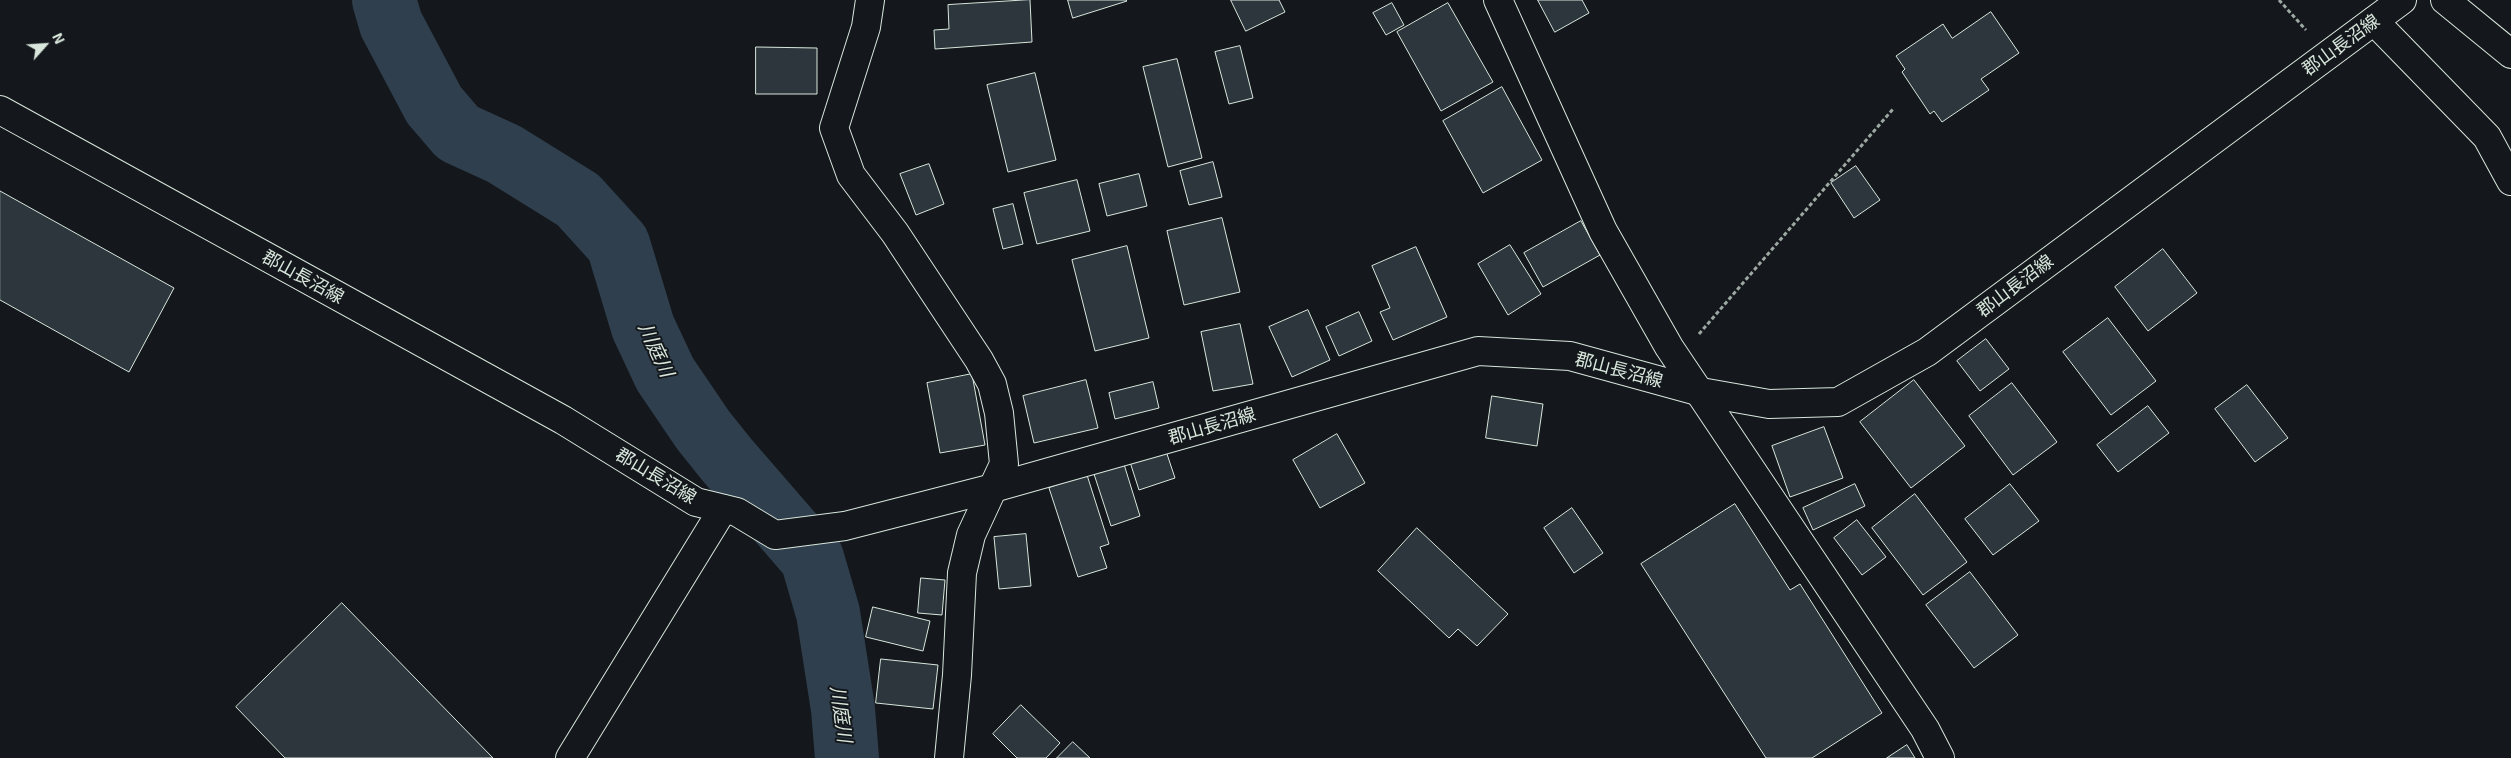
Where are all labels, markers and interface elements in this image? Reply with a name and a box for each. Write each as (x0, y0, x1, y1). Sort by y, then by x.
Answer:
street label: 郡山長沼線 (2298, 10, 2384, 80)
north arrow (20, 20, 70, 70)
text: N (49, 30, 69, 46)
street label: 郡山長沼線 (258, 246, 348, 308)
street label: 郡山長沼線 (1973, 250, 2057, 322)
water label: 川庭川 (634, 319, 678, 381)
street label: 郡山長沼線 (1573, 348, 1665, 392)
street label: 郡山長沼線 (1166, 403, 1258, 449)
street label: 郡山長沼線 (612, 444, 700, 508)
water label: 川庭川 (826, 684, 856, 744)

